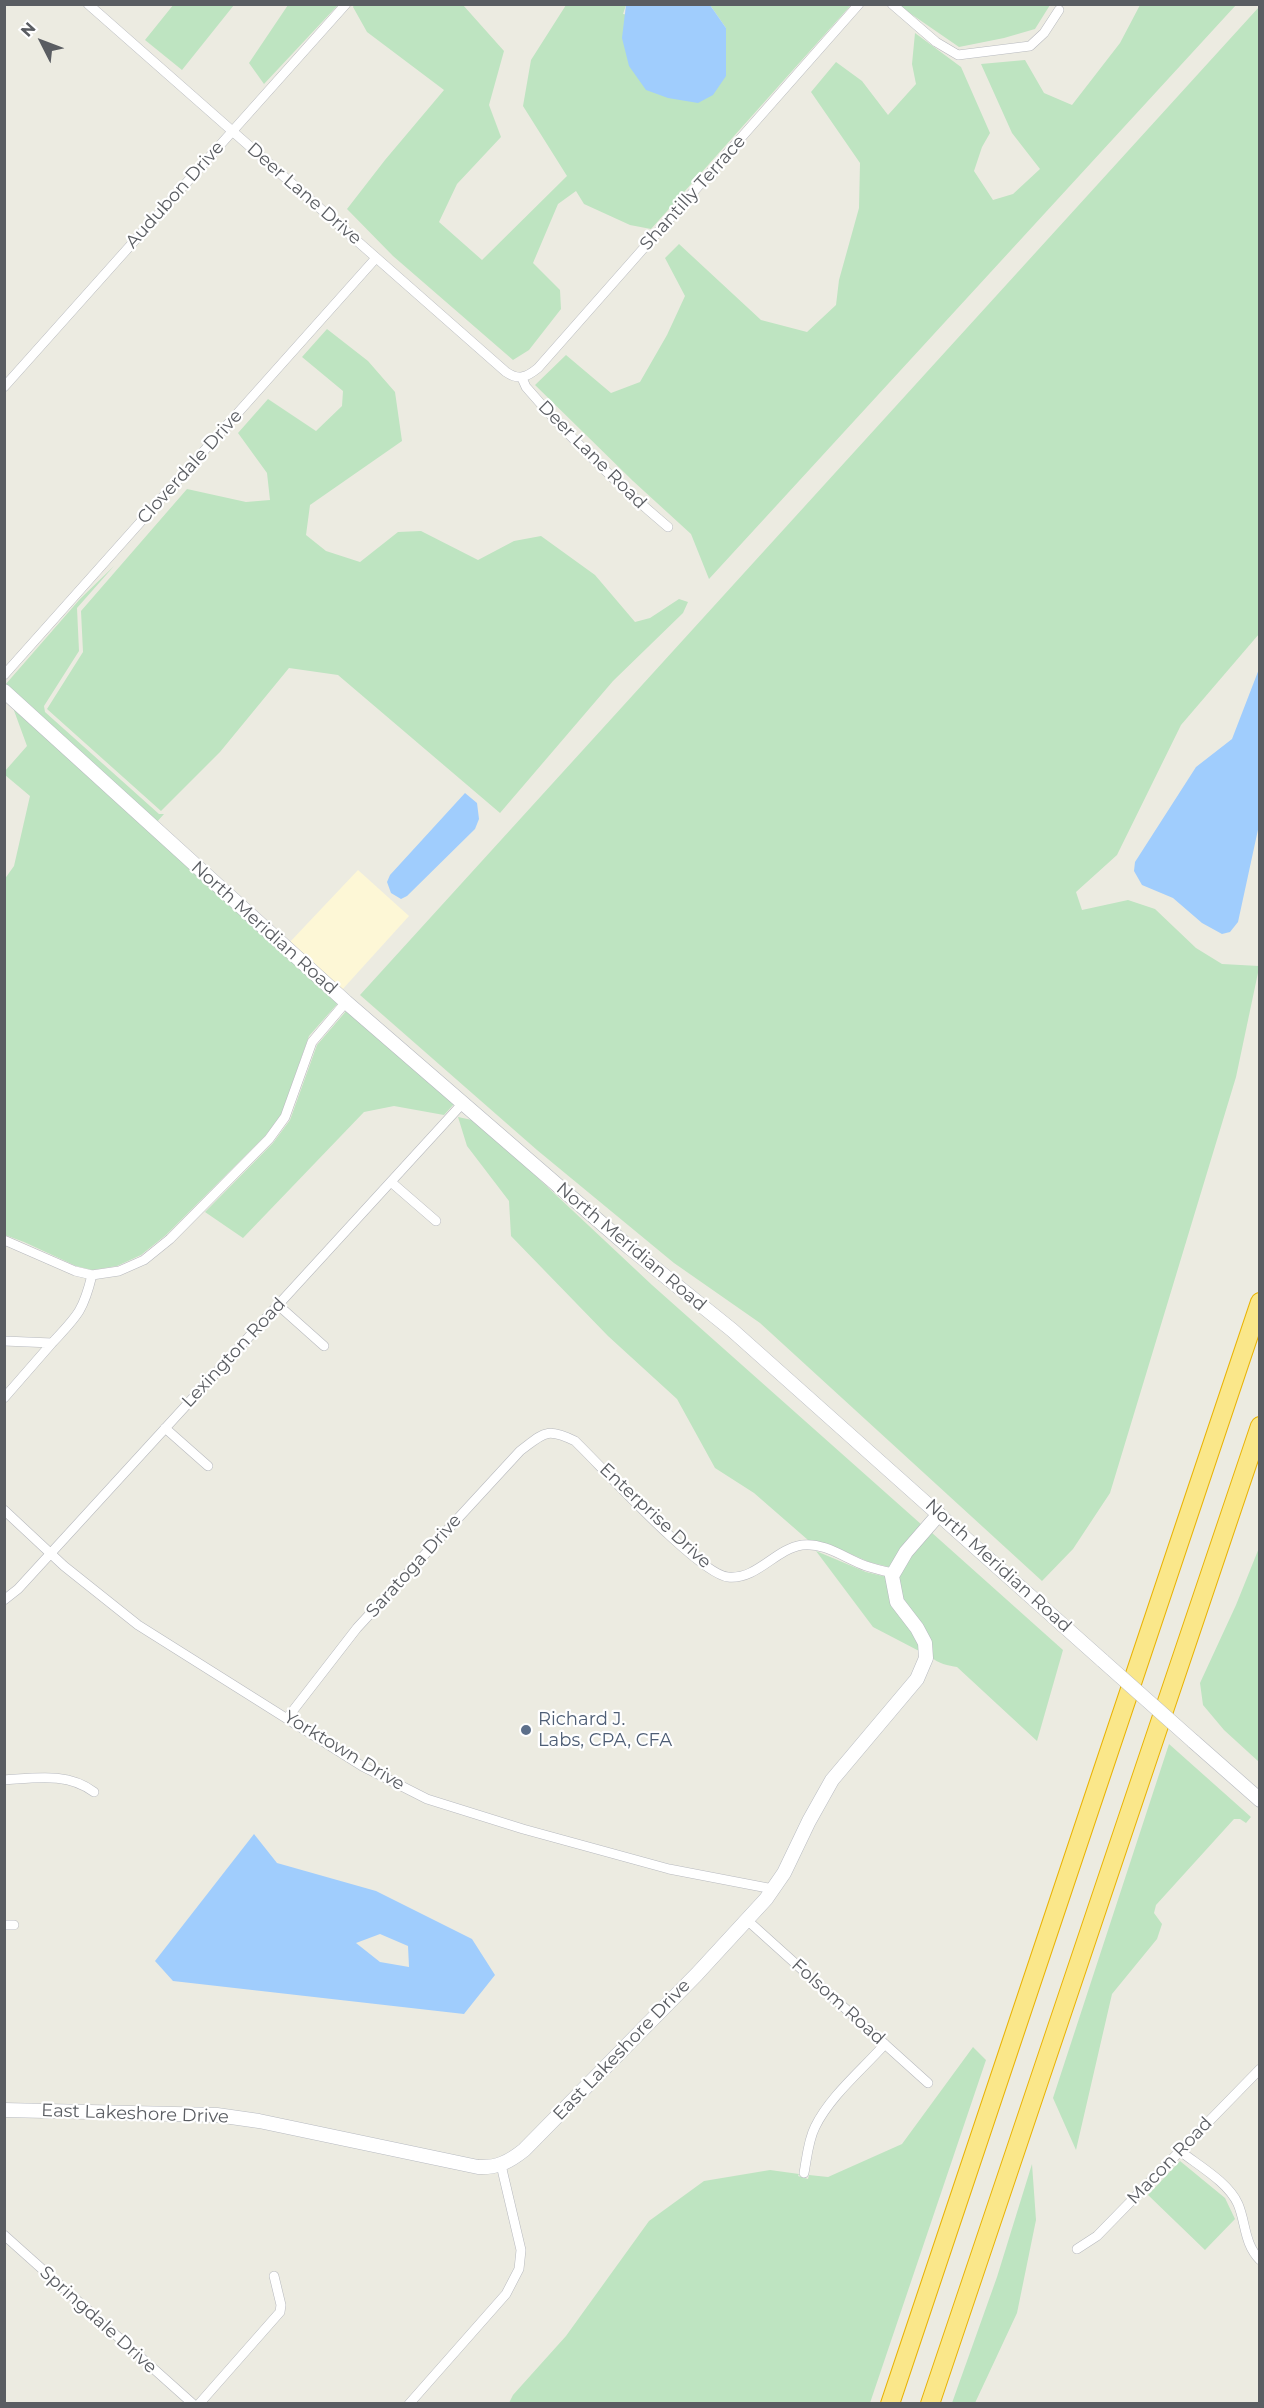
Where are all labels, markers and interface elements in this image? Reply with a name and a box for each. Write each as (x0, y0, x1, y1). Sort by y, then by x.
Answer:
north arrow (12, 12, 72, 72)
text: N (17, 18, 40, 41)
street label: Shantilly Terrace (636, 131, 750, 255)
street label: Audubon Drive (121, 137, 229, 253)
street label: Deer Lane Drive (242, 138, 366, 250)
street label: Deer Lane Road (533, 396, 651, 514)
street label: Cloverdale Drive (133, 405, 247, 529)
street label: North Meridian Road (186, 857, 342, 999)
street label: North Meridian Road (552, 1178, 710, 1316)
street label: Lexington Road (178, 1294, 290, 1412)
street label: Enterprise Drive (595, 1459, 715, 1573)
street label: North Meridian Road (920, 1495, 1076, 1637)
street label: Saratoga Drive (362, 1510, 466, 1622)
street label: Yorktown Drive (280, 1706, 408, 1796)
place label: Richard J. Labs, CPA, CFA (538, 1709, 672, 1752)
marker: Richard J. Labs, CPA, CFA (519, 1723, 533, 1737)
street label: Folsom Road (787, 1954, 889, 2050)
street label: East Lakeshore Drive (549, 1975, 695, 2125)
street label: East Lakeshore Drive (41, 2100, 229, 2128)
street label: Macon Road (1123, 2113, 1217, 2209)
street label: Springdale Drive (35, 2262, 161, 2378)

